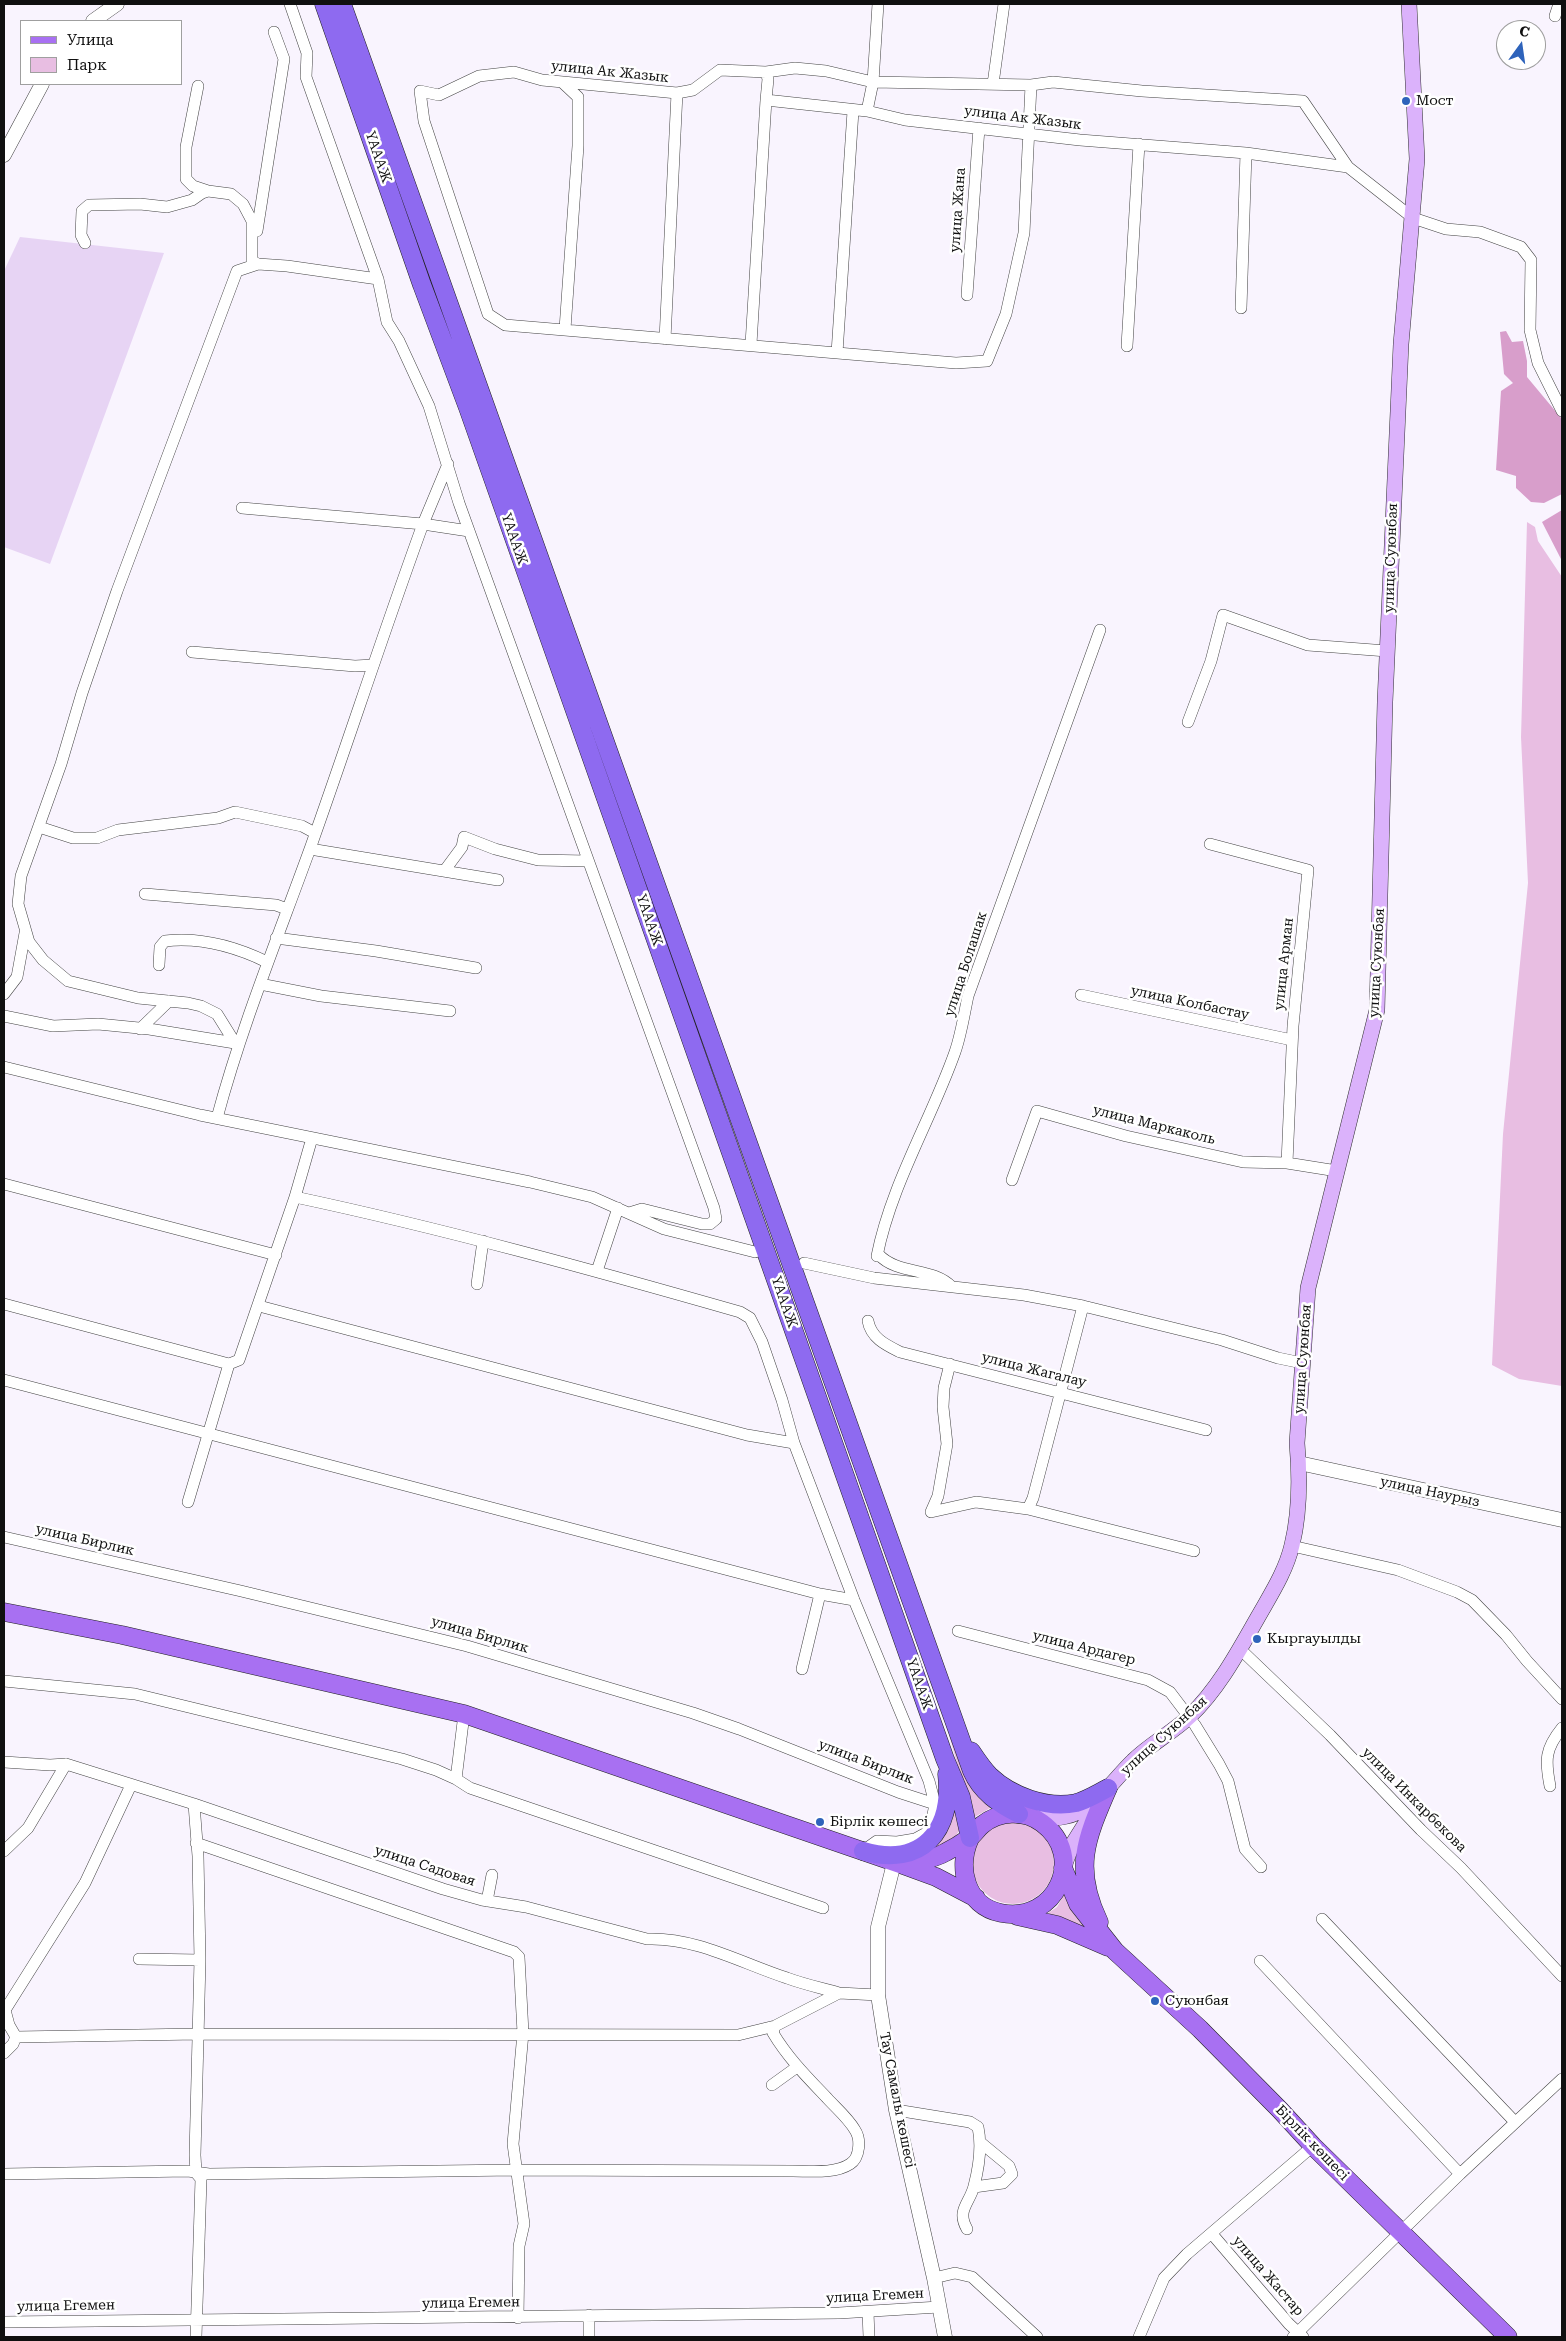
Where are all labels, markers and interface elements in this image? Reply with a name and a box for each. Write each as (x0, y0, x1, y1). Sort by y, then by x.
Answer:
legend (20, 20, 182, 85)
north arrow (1496, 20, 1546, 70)
text: С (1518, 22, 1531, 40)
text: Улица (67, 31, 113, 49)
text: Парк (67, 56, 107, 74)
street label: улица Ак Жазык (550, 57, 670, 87)
place label: Мост (1416, 93, 1454, 109)
marker: Мост (1400, 95, 1412, 107)
street label: улица Ак Жазык (963, 102, 1083, 134)
street label: ҮАААЖ (361, 129, 395, 185)
street label: улица Жана (947, 167, 969, 253)
street label: улица Суюнбая (1381, 503, 1401, 613)
street label: ҮАААЖ (497, 511, 531, 567)
street label: ҮАААЖ (632, 892, 666, 948)
street label: улица Суюнбая (1366, 908, 1388, 1018)
street label: улица Болашак (941, 909, 991, 1019)
street label: улица Арман (1271, 917, 1297, 1011)
street label: улица Колбастау (1129, 982, 1251, 1024)
street label: улица Маркаколь (1091, 1102, 1217, 1148)
street label: ҮАААЖ (767, 1274, 801, 1330)
street label: улица Суюнбая (1291, 1304, 1315, 1414)
street label: улица Жагалау (980, 1349, 1088, 1391)
street label: улица Наурыз (1379, 1473, 1481, 1511)
street label: улица Бирлик (34, 1520, 136, 1560)
street label: улица Бирлик (429, 1613, 531, 1657)
street label: улица Ардагер (1031, 1627, 1137, 1669)
place label: Кыргауылды (1267, 1631, 1361, 1647)
marker: Кыргауылды (1251, 1633, 1263, 1645)
street label: ҮАААЖ (902, 1656, 936, 1712)
street label: улица Суюнбая (1118, 1693, 1210, 1779)
street label: улица Бирлик (816, 1736, 916, 1788)
street label: улица Инкарбекова (1358, 1744, 1470, 1856)
place label: Бірлік көшесі (830, 1814, 928, 1830)
marker: Бірлік көшесі (814, 1816, 826, 1828)
street label: улица Садовая (373, 1842, 477, 1890)
place label: Суюнбая (1165, 1993, 1229, 2009)
marker: Суюнбая (1149, 1995, 1161, 2007)
street label: Тау Самалы көшесі (876, 2031, 918, 2169)
street label: Бірлік көшесі (1272, 2102, 1352, 2184)
street label: улица Жастар (1229, 2233, 1307, 2319)
street label: улица Егемен (826, 2285, 924, 2307)
street label: улица Егемен (422, 2294, 520, 2312)
street label: улица Егемен (17, 2297, 115, 2315)

